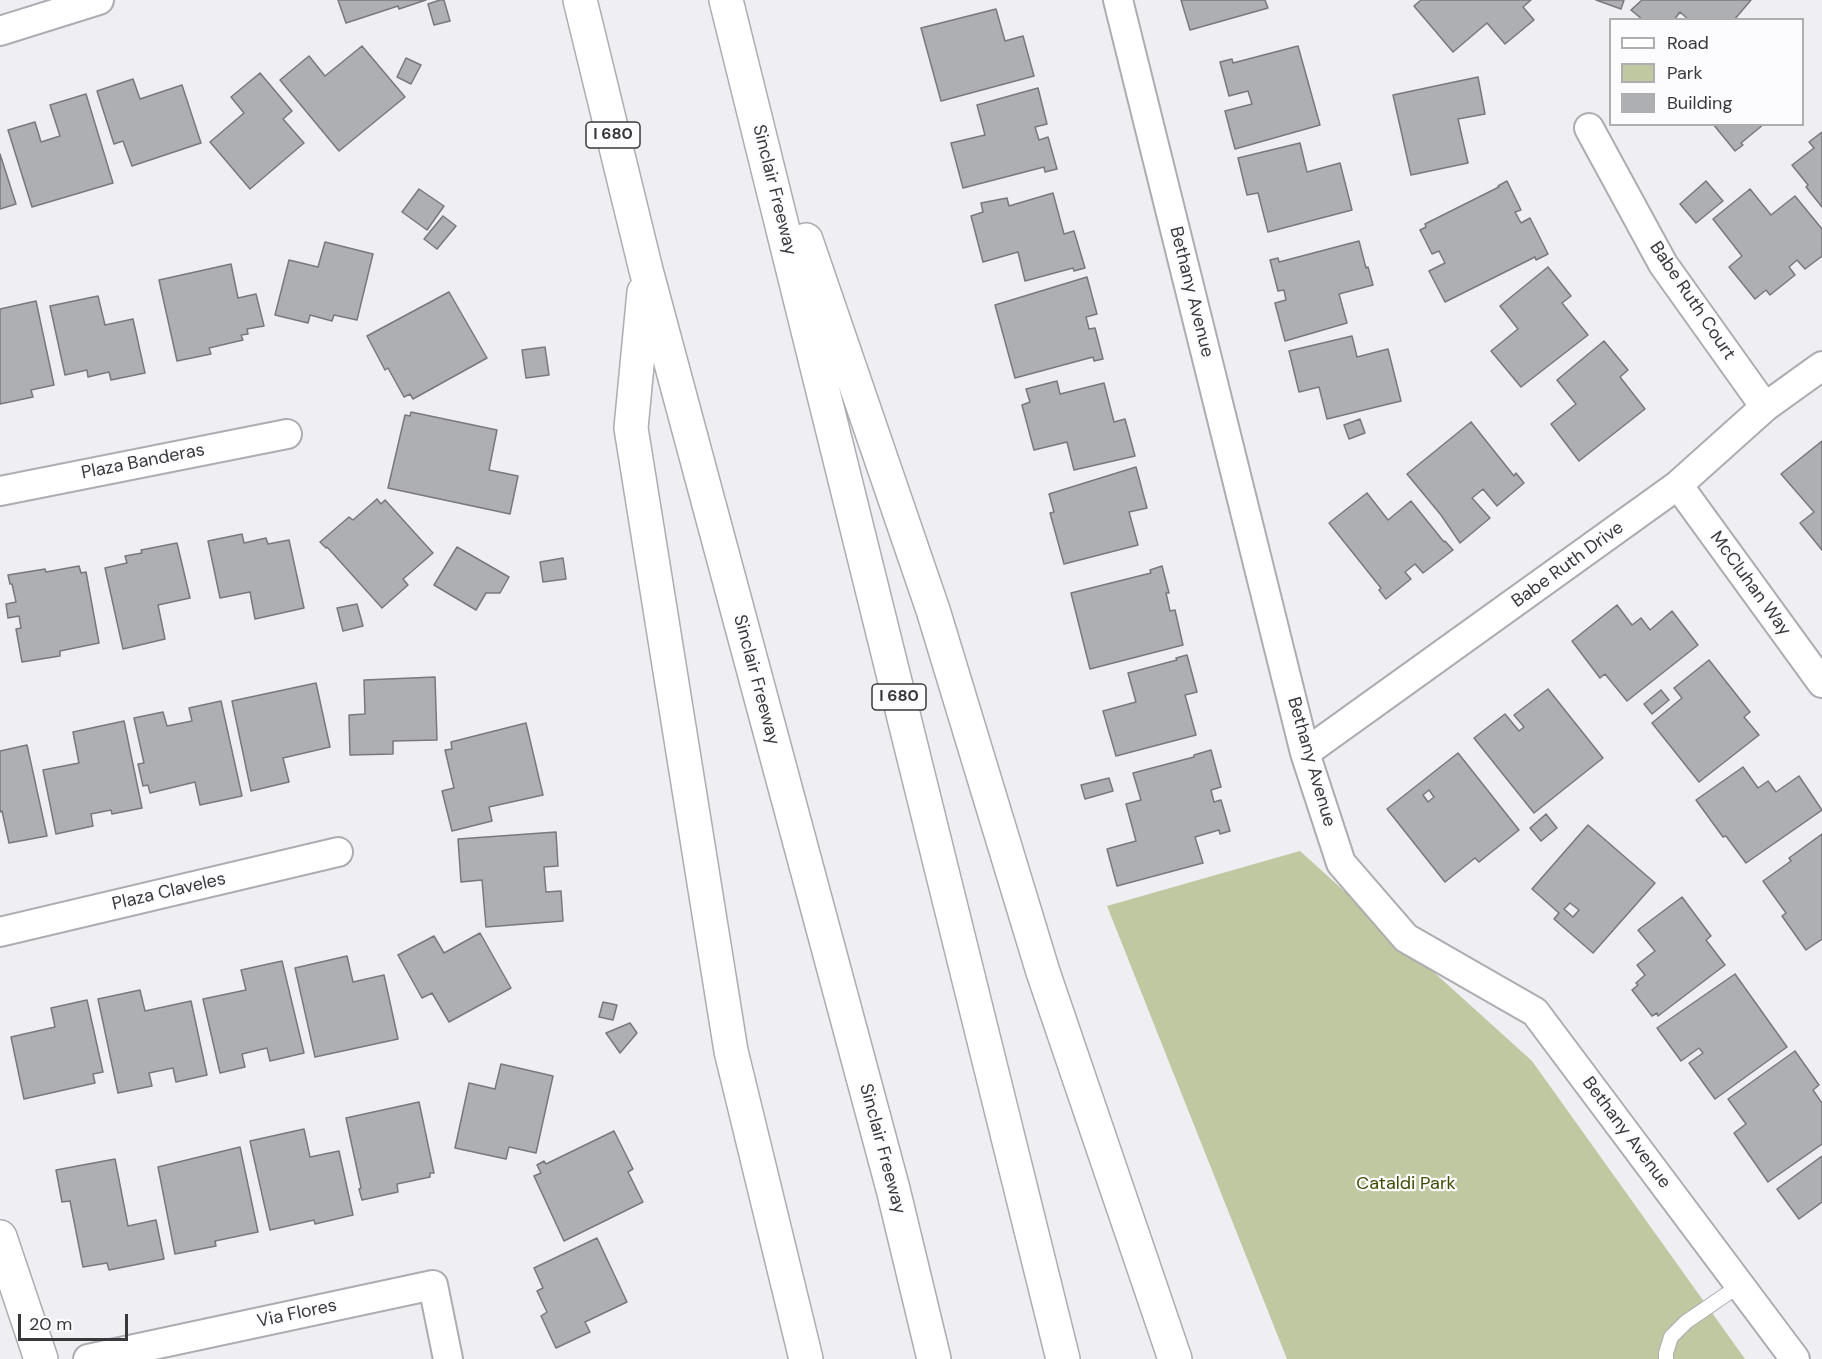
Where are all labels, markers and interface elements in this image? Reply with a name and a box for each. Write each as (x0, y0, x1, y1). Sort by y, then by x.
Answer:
legend (1609, 18, 1804, 126)
text: Road (1667, 31, 1709, 55)
text: Park (1667, 61, 1703, 85)
text: Building (1667, 91, 1732, 115)
road number: I 680 (586, 122, 640, 148)
street label: Sinclair Freeway (747, 122, 801, 258)
street label: Bethany Avenue (1164, 224, 1218, 360)
street label: Babe Ruth Court (1645, 238, 1739, 364)
street label: Plaza Banderas (80, 439, 206, 485)
street label: Babe Ruth Drive (1508, 517, 1628, 613)
street label: McCluhan Way (1705, 527, 1795, 641)
street label: Sinclair Freeway (728, 613, 784, 747)
road number: I 680 (872, 684, 926, 710)
street label: Bethany Avenue (1282, 695, 1340, 829)
street label: Plaza Claveles (110, 868, 228, 916)
street label: Bethany Avenue (1577, 1073, 1675, 1193)
street label: Sinclair Freeway (854, 1082, 910, 1216)
park label: Cataldi Park (1356, 1173, 1456, 1195)
street label: Via Flores (255, 1295, 339, 1333)
scale bar (21, 1302, 130, 1340)
text: 20 m (29, 1312, 72, 1336)

